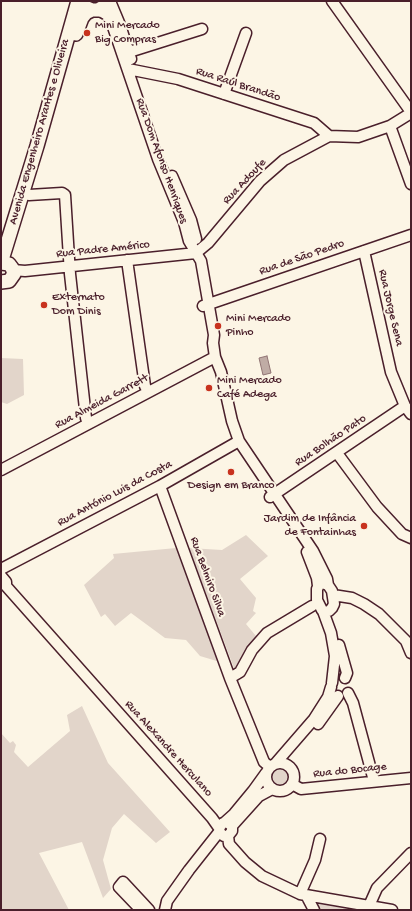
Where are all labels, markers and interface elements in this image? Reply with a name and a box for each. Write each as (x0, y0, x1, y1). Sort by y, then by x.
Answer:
place label: Mini Mercado Big Compras (95, 19, 160, 47)
marker: Mini Mercado Big Compras (82, 28, 92, 38)
street label: Avenida Engenheiro Arantes e Oliveira (7, 38, 73, 226)
street label: Rua Raúl Brandão (194, 65, 282, 105)
street label: Rua Dom Afonso Henriques (132, 97, 190, 225)
street label: Rua Adoufe (220, 156, 270, 208)
street label: Rua de São Pedro (258, 237, 346, 279)
street label: Rua Padre Américo (56, 238, 150, 262)
street label: Rua Jorge Sena (374, 268, 406, 348)
place label: Externato Dom Dinis (52, 291, 105, 319)
marker: Externato Dom Dinis (39, 300, 49, 310)
place label: Mini Mercado Pinho (226, 312, 291, 340)
marker: Mini Mercado Pinho (213, 321, 223, 331)
street label: Rua Almeida Garrett (53, 371, 151, 433)
place label: Mini Mercado Café Adega (217, 374, 282, 402)
marker: Mini Mercado Café Adega (204, 383, 214, 393)
street label: Rua Bolhão Pato (293, 412, 369, 470)
street label: Rua António Luis da Costa (55, 458, 175, 530)
marker: Design em Branco (226, 467, 236, 477)
place label: Design em Branco (187, 479, 275, 493)
place label: Jardim de Infância de Fontainhas (264, 512, 356, 540)
marker: Jardim de Infância de Fontainhas (359, 521, 369, 531)
street label: Rua Belmiro Silva (186, 535, 228, 619)
street label: Rua Alexandre Herculano (121, 698, 215, 800)
street label: Rua do Bocage (313, 760, 387, 782)

